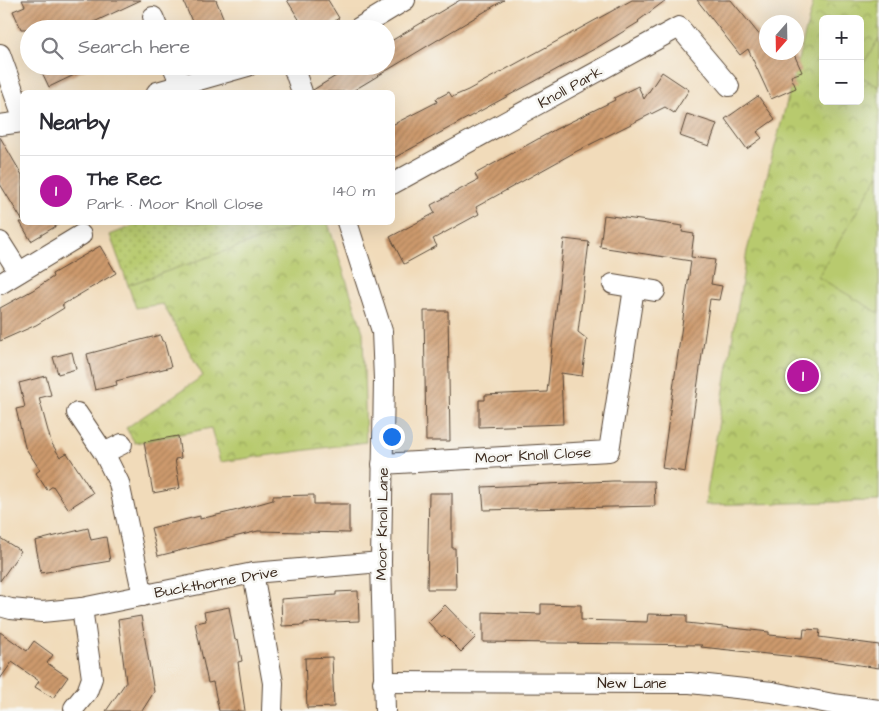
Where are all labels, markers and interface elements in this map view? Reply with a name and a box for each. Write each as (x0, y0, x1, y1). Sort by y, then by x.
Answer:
north arrow (759, 15, 804, 60)
map controls (819, 15, 864, 105)
button: + (819, 15, 864, 60)
search box (20, 20, 395, 75)
icon: search (38, 34, 66, 62)
text: Search here (78, 34, 190, 61)
button: − (819, 60, 864, 105)
street label: Knoll Park (534, 61, 606, 114)
text: Nearby (40, 108, 110, 137)
text: The Rec (87, 166, 162, 193)
text: 1 (55, 180, 57, 202)
text: 140 m (333, 180, 375, 202)
text: Park · Moor Knoll Close (87, 193, 263, 215)
pin: 1 (787, 357, 819, 395)
your location (379, 424, 405, 450)
street label: Moor Knoll Close (474, 442, 592, 469)
street label: Moor Knoll Lane (371, 467, 394, 581)
street label: Buckthorne Drive (153, 561, 279, 604)
street label: New Lane (597, 673, 667, 694)

